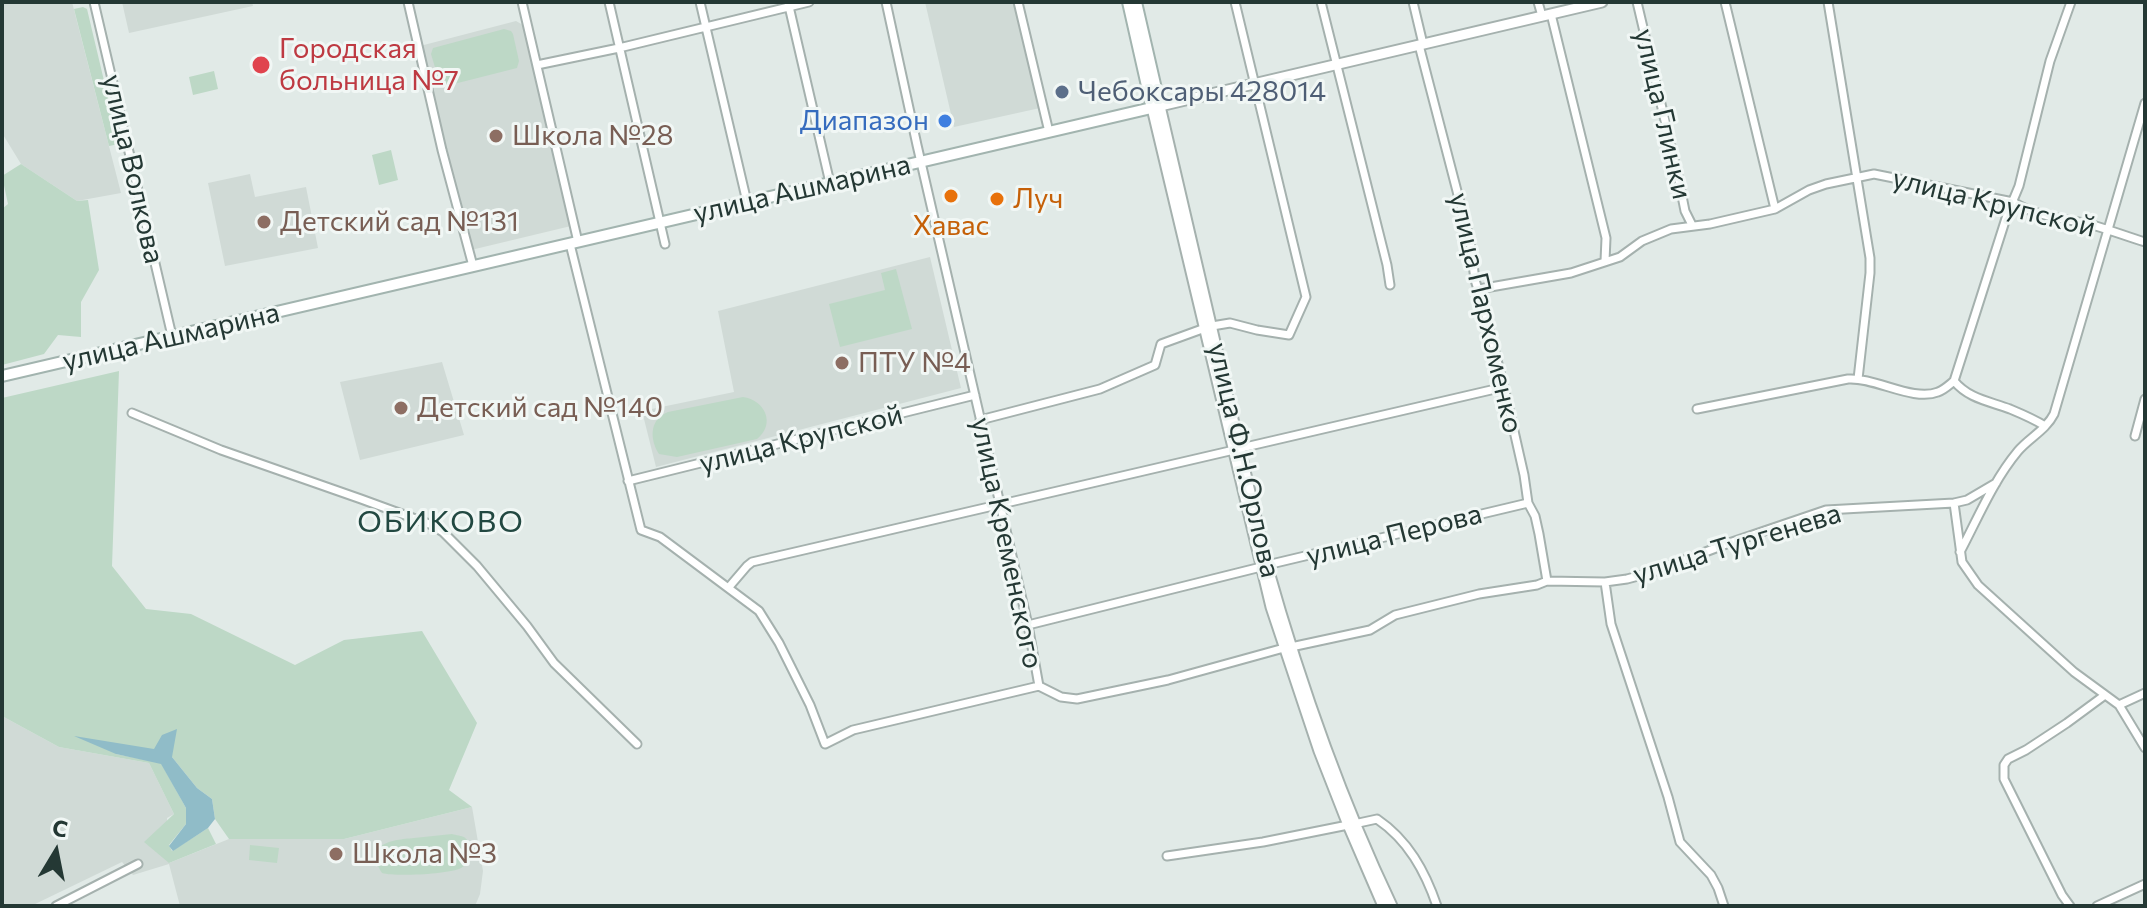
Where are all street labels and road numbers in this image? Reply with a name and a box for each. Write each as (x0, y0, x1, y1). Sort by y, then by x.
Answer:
street label: улица Глинки (1627, 25, 1699, 203)
street label: улица Волкова (95, 71, 171, 267)
street label: улица Ашмарина (690, 148, 914, 230)
street label: улица Крупской (1889, 162, 2099, 244)
street label: улица Пархоменко (1442, 190, 1530, 436)
street label: улица Ашмарина (59, 296, 283, 378)
street label: улица Ф.Н.Орлова (1201, 339, 1287, 581)
street label: улица Крупской (696, 398, 906, 480)
street label: улица Кременского (964, 414, 1050, 672)
street label: улица Тургенева (1629, 496, 1845, 592)
street label: улица Перова (1303, 497, 1485, 573)

